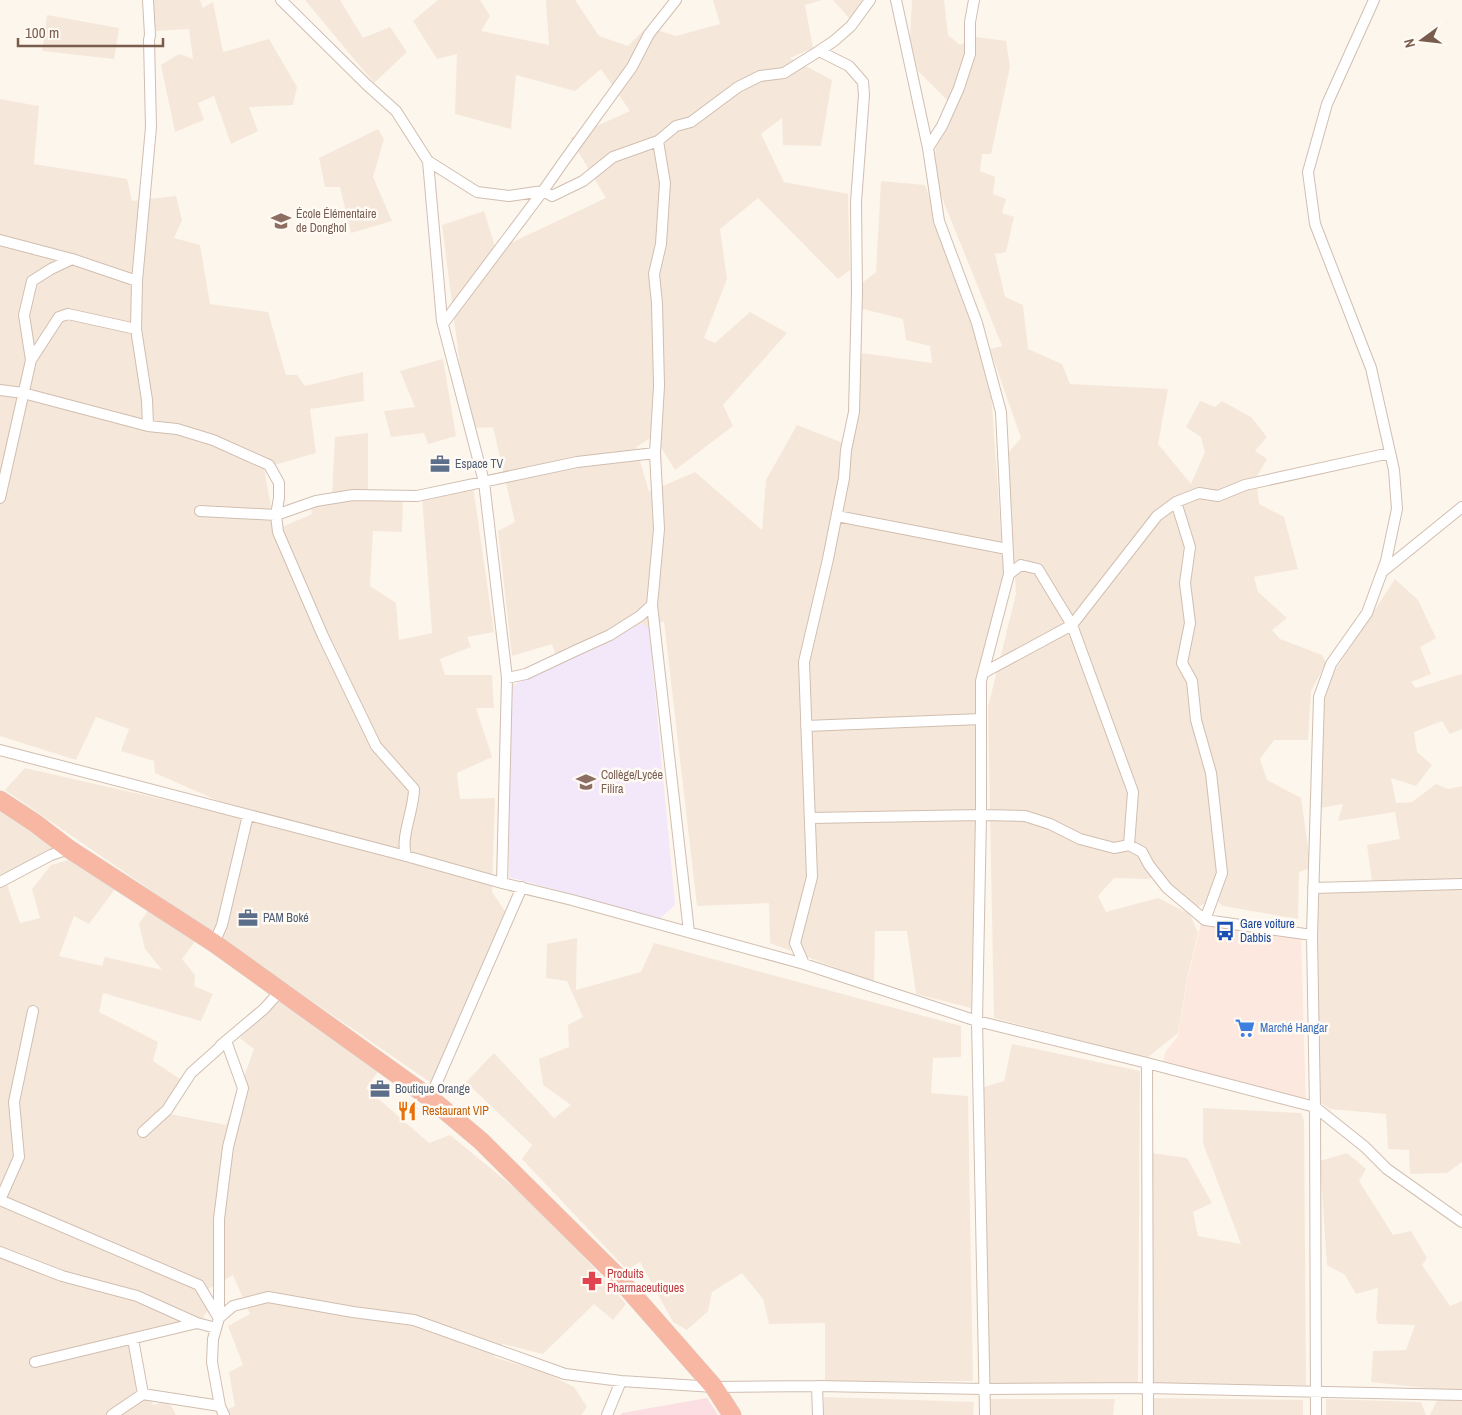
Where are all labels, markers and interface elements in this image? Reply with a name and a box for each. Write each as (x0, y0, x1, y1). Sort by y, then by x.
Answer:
scale bar (18, 15, 162, 47)
north arrow (1397, 15, 1447, 65)
text: 100 m (25, 22, 59, 43)
text: N (1400, 37, 1419, 50)
place label: École Élémentaire de Donghol (296, 206, 376, 236)
school or university icon: École Élémentaire de Donghol (270, 210, 292, 232)
office icon: Espace TV (429, 453, 451, 475)
place label: Espace TV (455, 456, 503, 472)
place label: Collège/Lycée Filira (601, 767, 663, 797)
school or university icon: Collège/Lycée Filira (575, 771, 597, 793)
office icon: PAM Boké (237, 907, 259, 929)
place label: PAM Boké (263, 910, 309, 926)
place label: Gare voiture Dabbis (1240, 916, 1295, 946)
bus stop icon: Gare voiture Dabbis (1214, 920, 1236, 942)
supermarket icon: Marché Hangar (1234, 1017, 1256, 1039)
place label: Marché Hangar (1260, 1020, 1329, 1036)
office icon: Boutique Orange (369, 1078, 391, 1100)
place label: Boutique Orange (395, 1081, 470, 1097)
restaurant icon: Restaurant VIP (396, 1100, 418, 1122)
place label: Restaurant VIP (422, 1103, 489, 1119)
place label: Produits Pharmaceutiques (607, 1266, 684, 1296)
pharmacy icon: Produits Pharmaceutiques (581, 1270, 603, 1292)

